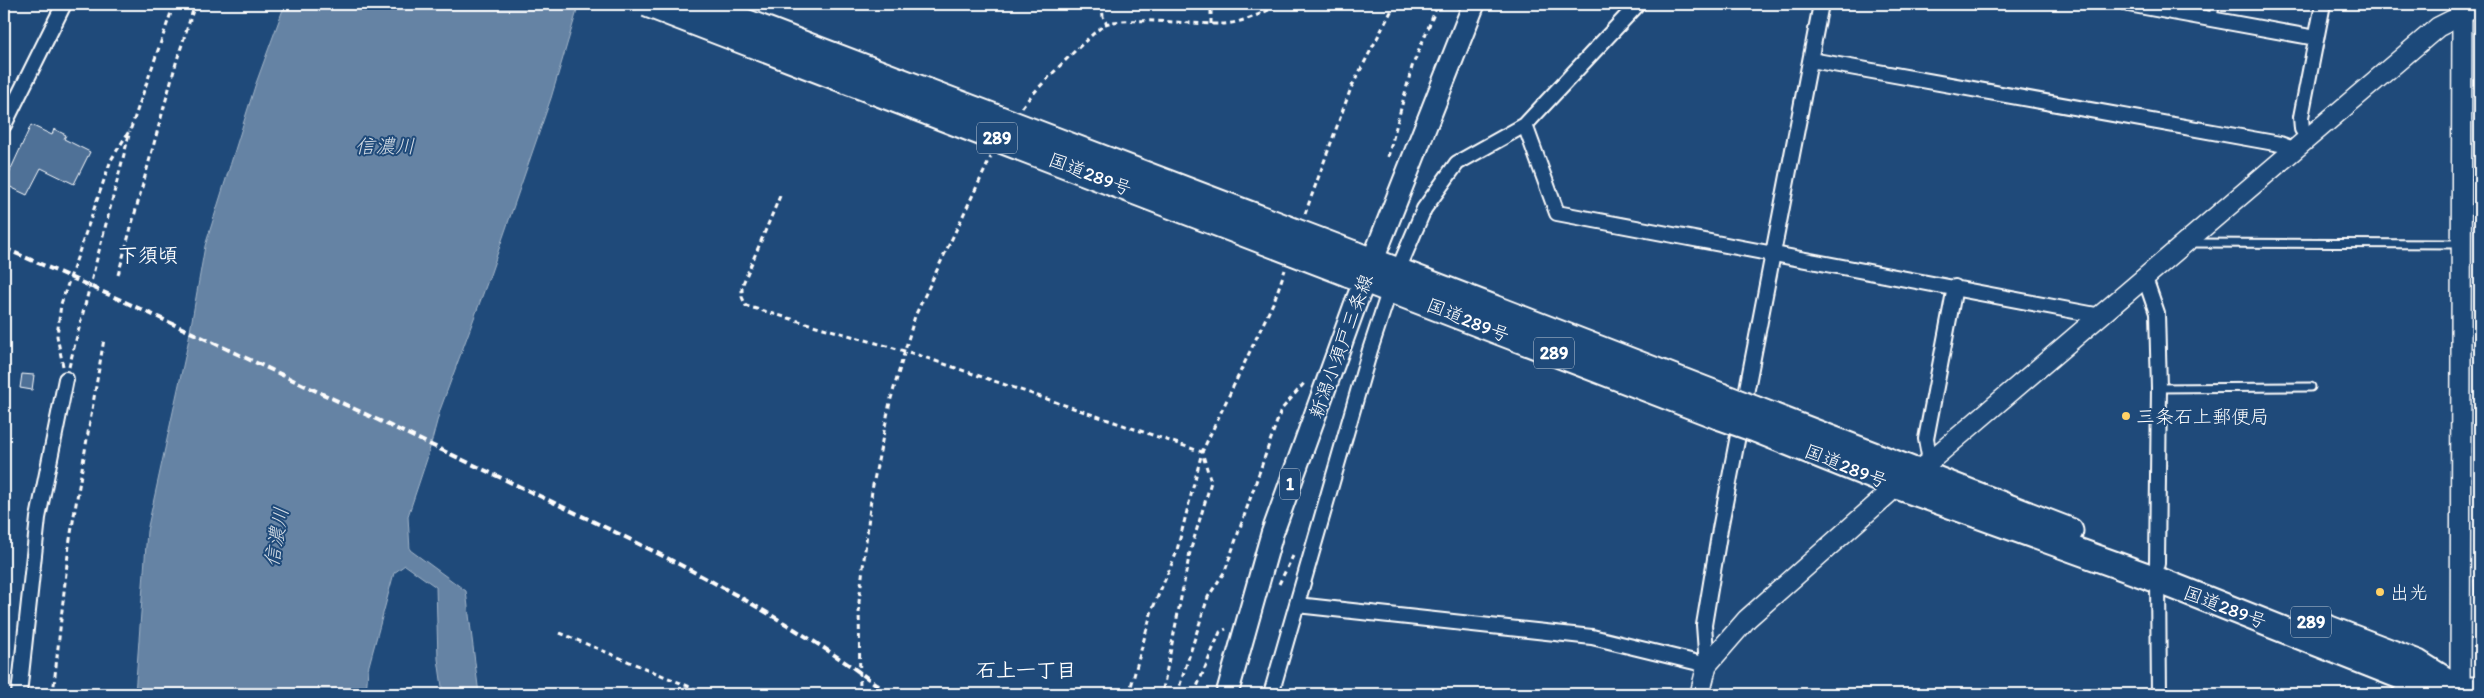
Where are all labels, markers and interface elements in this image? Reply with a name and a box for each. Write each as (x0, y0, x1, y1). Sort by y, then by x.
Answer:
road number: 289 (977, 122, 1017, 154)
water label: 信濃川 (355, 134, 415, 158)
street label: 国道289号 (1045, 148, 1135, 200)
district label: 下須頃 (118, 243, 178, 267)
street label: 新潟小須戸三条線 (1304, 271, 1378, 421)
street label: 国道289号 (1423, 293, 1513, 347)
road number: 289 (1534, 338, 1574, 368)
place label: 三条石上郵便局 (2136, 405, 2269, 428)
marker: 三条石上郵便局 (2120, 410, 2132, 422)
street label: 国道289号 (1801, 439, 1891, 493)
road number: 1 (1280, 468, 1300, 499)
water label: 信濃川 (259, 505, 293, 569)
street label: 国道289号 (2180, 581, 2270, 633)
place label: 出光 (2390, 581, 2428, 604)
marker: 出光 (2374, 586, 2386, 598)
road number: 289 (2291, 606, 2331, 638)
district label: 石上一丁目 (976, 658, 1076, 682)

